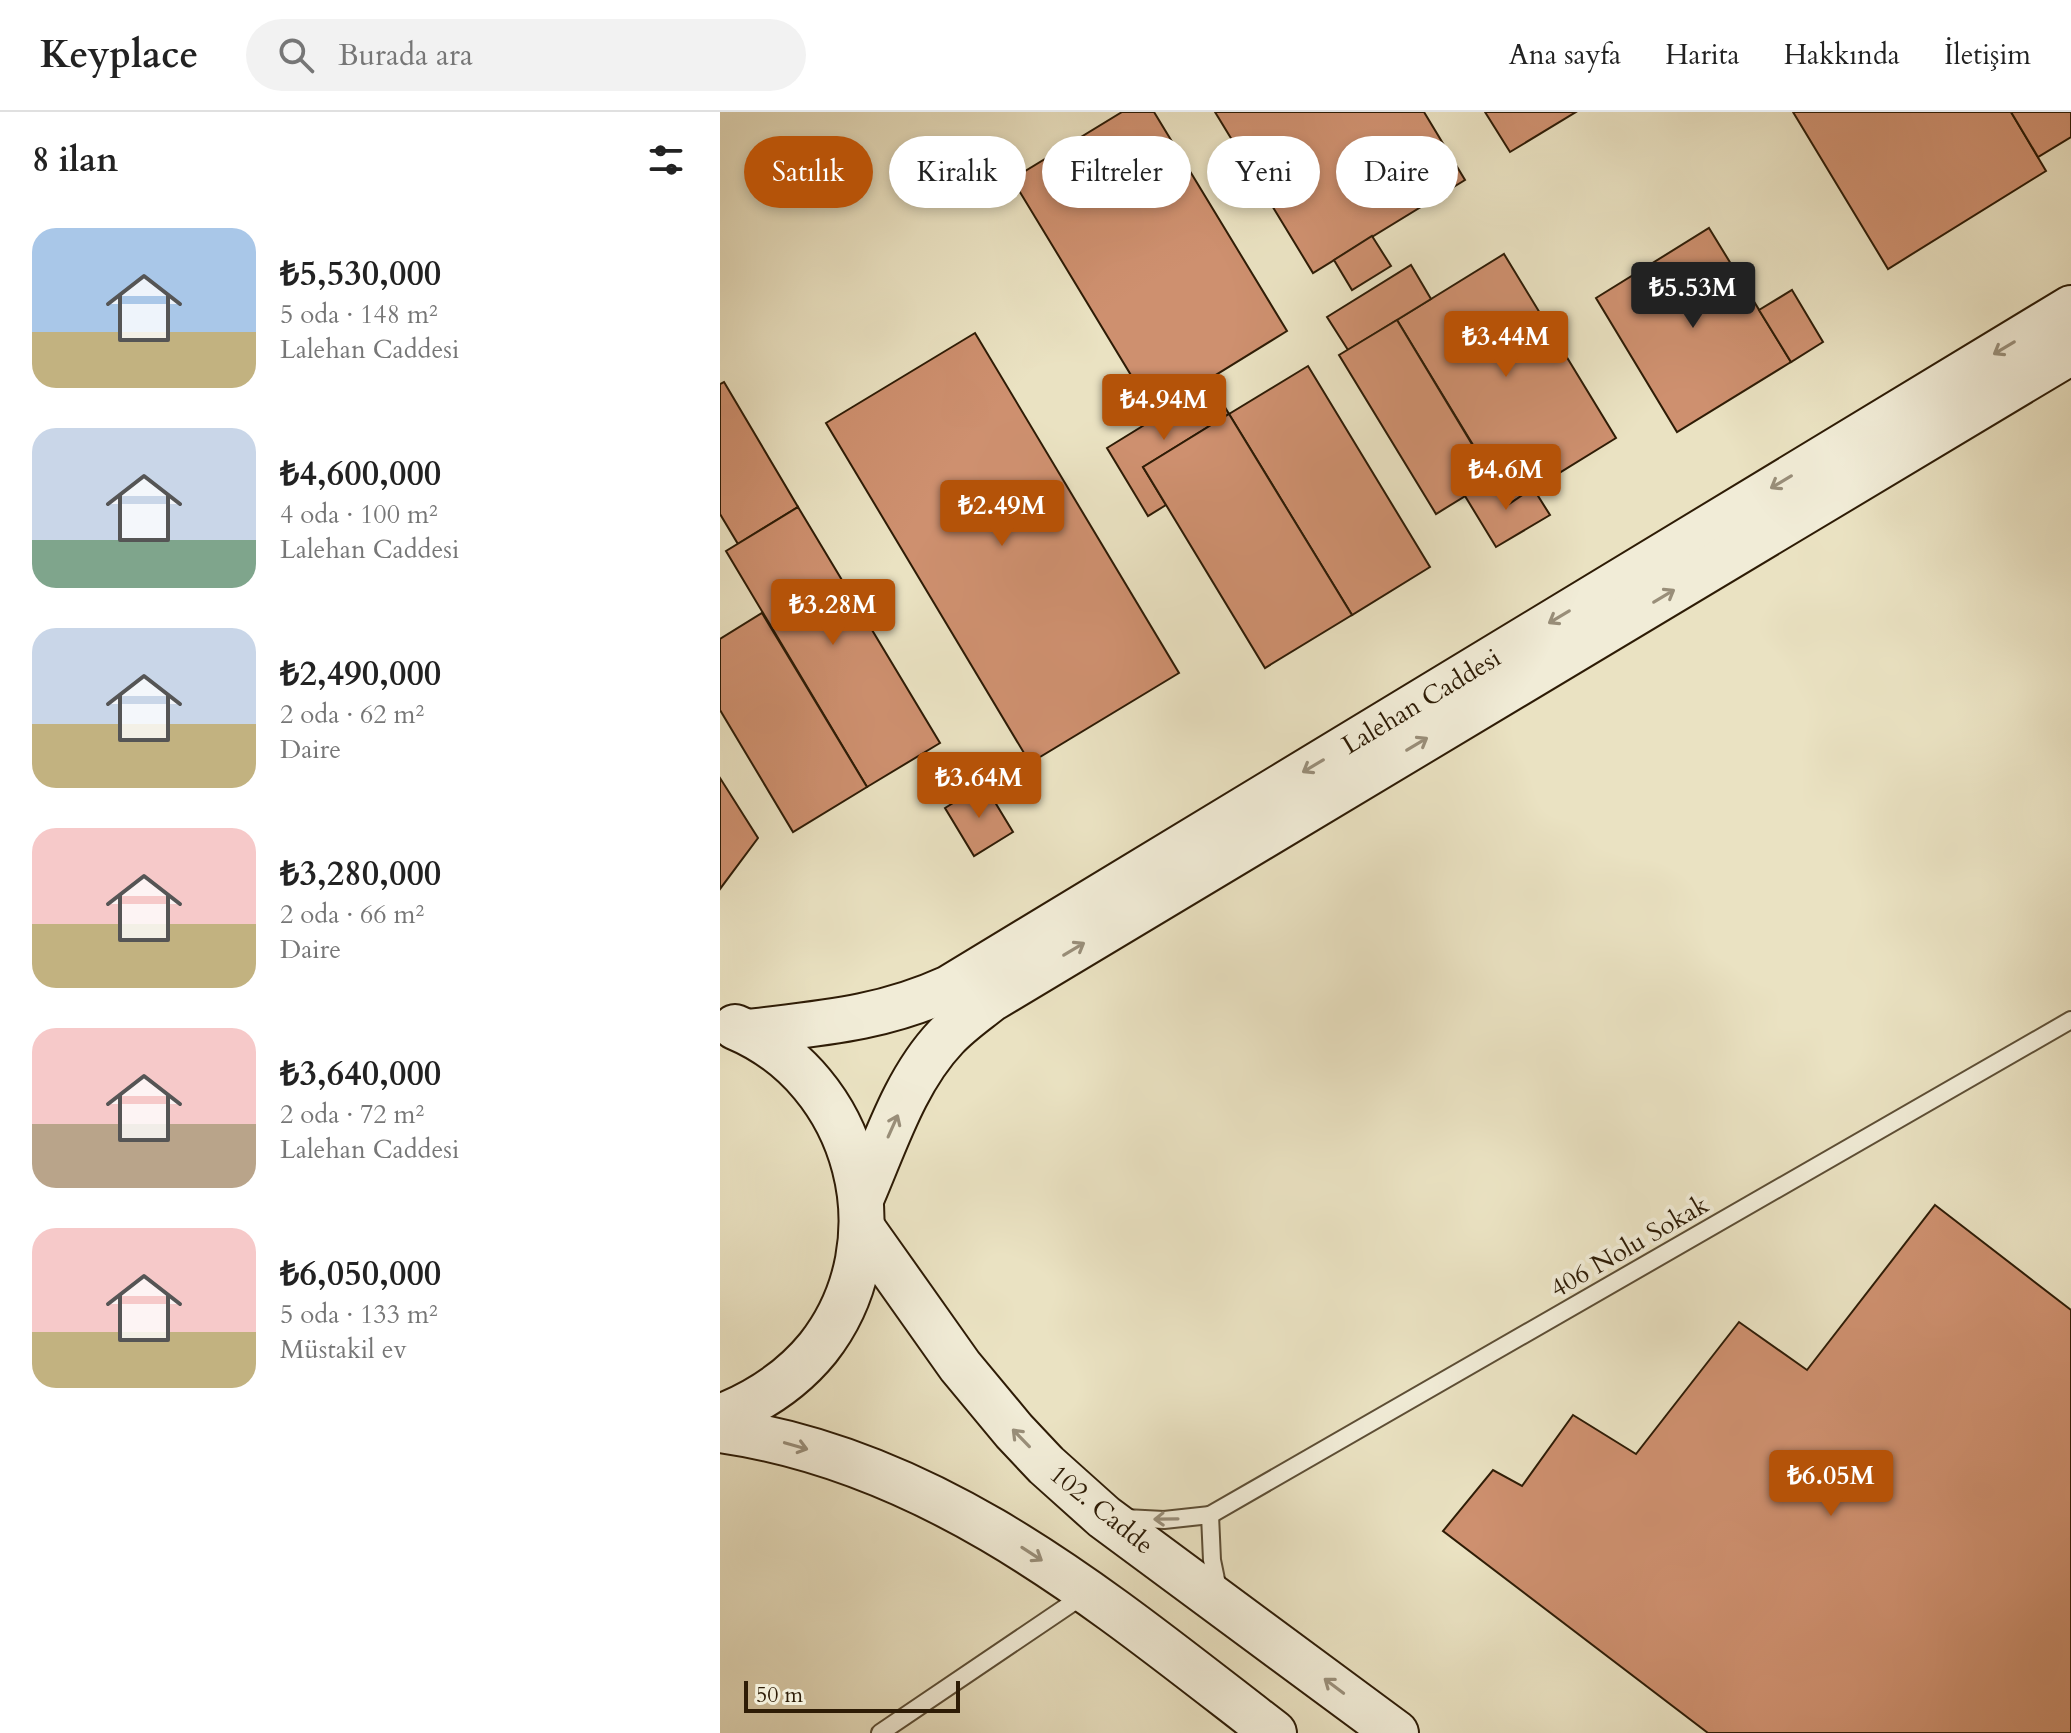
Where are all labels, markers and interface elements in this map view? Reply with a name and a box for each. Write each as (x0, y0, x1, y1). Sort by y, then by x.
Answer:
search box (246, 19, 806, 91)
text: Keyplace (40, 29, 198, 81)
icon: search (274, 33, 318, 77)
text: Burada ara (338, 35, 473, 76)
text: Ana sayfa (1509, 36, 1621, 74)
text: Harita (1665, 36, 1740, 74)
text: Hakkında (1784, 36, 1900, 74)
text: İletişim (1944, 36, 2031, 74)
chip: Satılık (744, 136, 873, 208)
chip: Kiralık (889, 136, 1026, 208)
chip: Filtreler (1042, 136, 1191, 208)
chip: Yeni (1207, 136, 1320, 208)
chip: Daire (1336, 136, 1458, 208)
text: 8 ilan (32, 137, 118, 183)
icon: filters (644, 138, 688, 182)
text: ₺5,530,000 (280, 251, 441, 297)
icon: home (96, 260, 192, 356)
pin: ₺5.53M (1628, 262, 1758, 330)
text: ₺5.53M (1649, 270, 1737, 305)
text: 5 oda · 148 m² (280, 297, 438, 332)
pin: ₺3.44M (1441, 311, 1571, 379)
text: ₺3.44M (1462, 319, 1550, 354)
text: Lalehan Caddesi (280, 332, 459, 367)
one-way arrow (1993, 340, 2016, 356)
pin: ₺4.94M (1099, 374, 1229, 442)
text: ₺4.94M (1120, 382, 1208, 417)
pin: ₺4.6M (1450, 444, 1562, 512)
text: ₺4,600,000 (280, 451, 441, 497)
text: ₺4.6M (1469, 452, 1543, 487)
icon: home (96, 460, 192, 556)
one-way arrow (1770, 474, 1793, 490)
pin: ₺2.49M (937, 480, 1067, 548)
text: ₺2.49M (958, 488, 1046, 523)
text: 4 oda · 100 m² (280, 497, 438, 532)
text: Lalehan Caddesi (280, 532, 459, 567)
pin: ₺3.28M (768, 579, 898, 647)
text: ₺3.28M (789, 587, 877, 622)
one-way arrow (1652, 587, 1675, 603)
one-way arrow (1548, 609, 1571, 625)
street label: Lalehan Caddesi (1335, 640, 1507, 763)
text: ₺2,490,000 (280, 651, 441, 697)
icon: home (96, 660, 192, 756)
text: 2 oda · 62 m² (280, 697, 424, 732)
text: Daire (280, 732, 341, 767)
one-way arrow (1405, 735, 1428, 751)
pin: ₺3.64M (914, 752, 1044, 820)
one-way arrow (1302, 758, 1325, 774)
text: ₺3.64M (935, 760, 1023, 795)
text: ₺3,280,000 (280, 851, 441, 897)
icon: home (96, 860, 192, 956)
text: 2 oda · 66 m² (280, 897, 424, 932)
text: Daire (280, 932, 341, 967)
one-way arrow (1062, 941, 1085, 957)
text: ₺3,640,000 (280, 1051, 441, 1097)
icon: home (96, 1060, 192, 1156)
text: 2 oda · 72 m² (280, 1097, 424, 1132)
one-way arrow (887, 1114, 902, 1139)
text: Lalehan Caddesi (280, 1132, 459, 1167)
street label: 406 Nolu Sokak (1544, 1187, 1715, 1306)
text: ₺6,050,000 (280, 1251, 441, 1297)
icon: home (96, 1260, 192, 1356)
text: 5 oda · 133 m² (280, 1297, 438, 1332)
text: Müstakil ev (280, 1332, 407, 1367)
one-way arrow (1011, 1428, 1030, 1448)
one-way arrow (783, 1439, 809, 1454)
pin: ₺6.05M (1766, 1450, 1896, 1518)
street label: 102. Cadde (1042, 1457, 1161, 1562)
text: ₺6.05M (1787, 1458, 1875, 1493)
one-way arrow (1153, 1512, 1180, 1527)
one-way arrow (1020, 1546, 1043, 1562)
scale bar (744, 1677, 960, 1713)
one-way arrow (1323, 1678, 1345, 1695)
text: 50 m (756, 1680, 803, 1710)

